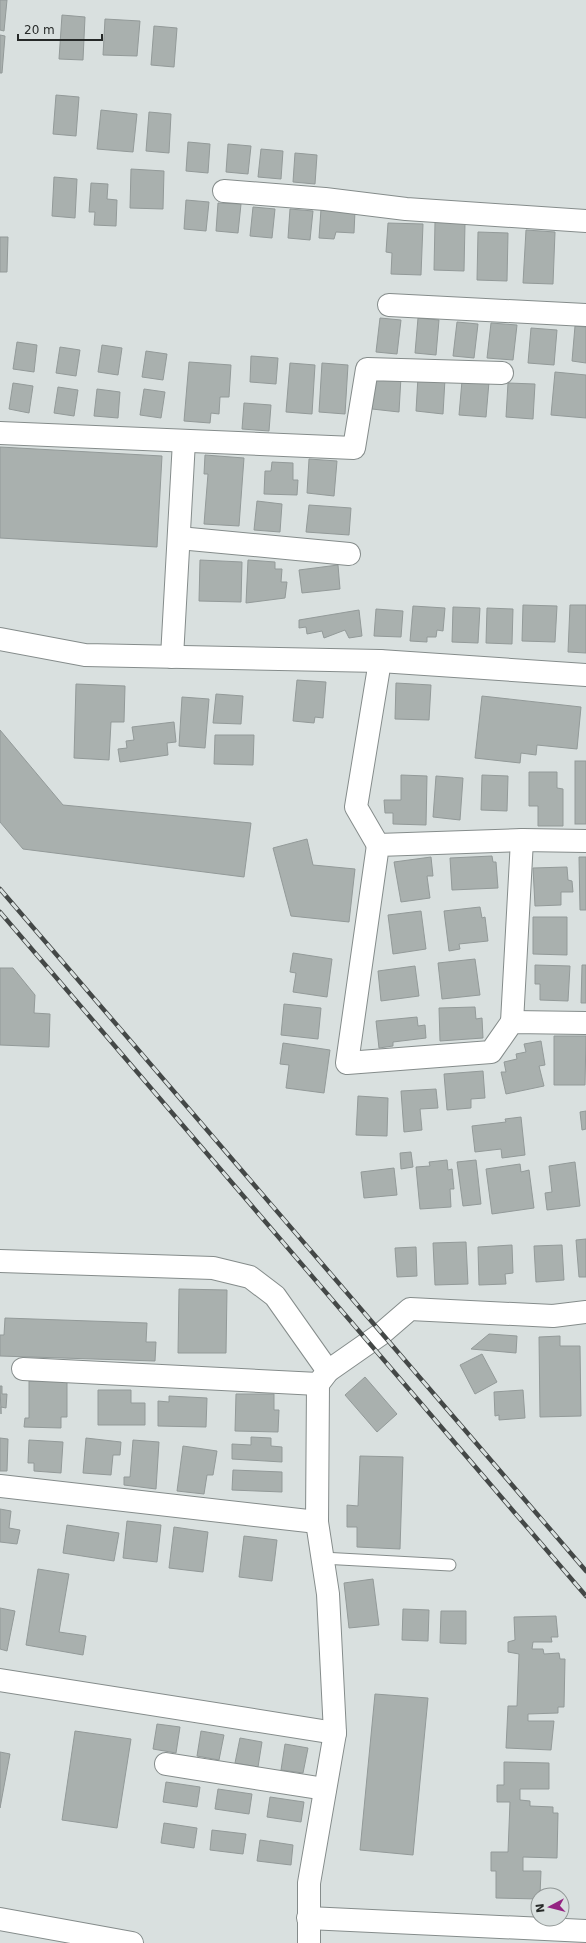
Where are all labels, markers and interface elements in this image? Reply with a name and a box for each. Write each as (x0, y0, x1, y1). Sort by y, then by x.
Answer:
scale bar (18, 16, 102, 42)
text: 20 m (24, 23, 55, 37)
north arrow (530, 1887, 570, 1927)
text: N (534, 1903, 548, 1914)

